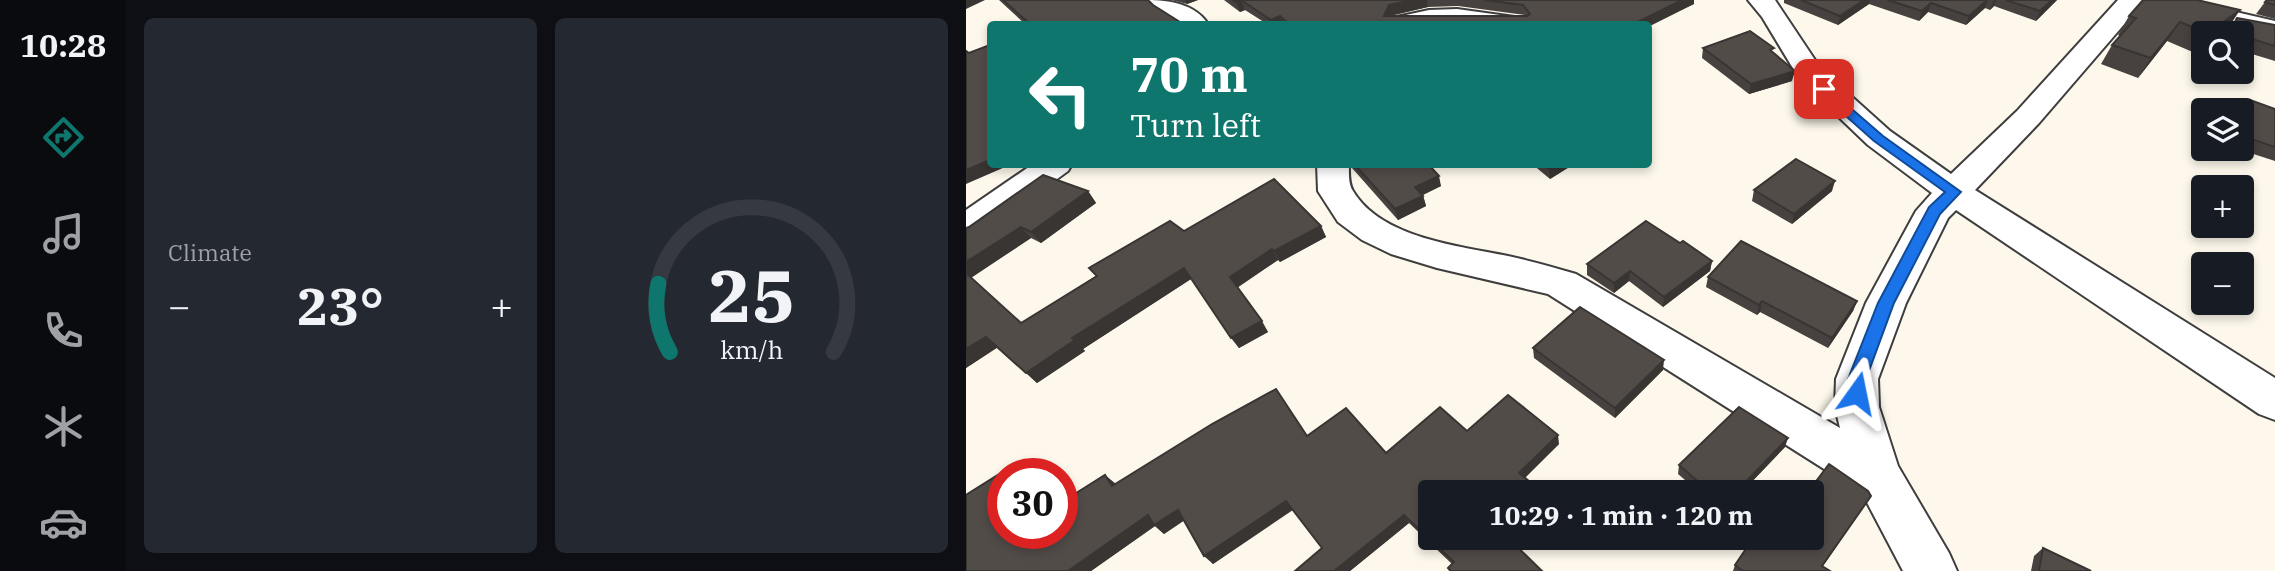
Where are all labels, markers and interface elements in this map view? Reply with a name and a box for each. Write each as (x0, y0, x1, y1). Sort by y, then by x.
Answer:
map controls (2191, 21, 2254, 315)
button: search (2191, 21, 2254, 84)
text: 10:28 (20, 24, 106, 66)
text: 70 m (1130, 42, 1248, 105)
icon: left (1015, 49, 1106, 140)
pin (1794, 59, 1854, 119)
icon: arrive (1805, 70, 1843, 108)
button: layers (2191, 98, 2254, 161)
text: Turn left (1130, 104, 1261, 146)
icon: directions (39, 113, 88, 162)
button: + (2191, 175, 2254, 238)
icon: music (39, 209, 88, 258)
text: Climate (168, 237, 252, 267)
text: 25 (708, 247, 795, 342)
button: − (2191, 252, 2254, 315)
text: 23° (297, 272, 384, 339)
text: − (168, 281, 191, 330)
text: + (490, 281, 513, 330)
icon: phone (39, 306, 88, 355)
text: km/h (720, 332, 783, 365)
position arrow (1820, 356, 1894, 430)
icon: climate (39, 402, 88, 451)
speed limit sign: 30 (987, 458, 1078, 549)
icon: car (39, 498, 88, 547)
text: 10:29 · 1 min · 120 m (1489, 498, 1753, 532)

